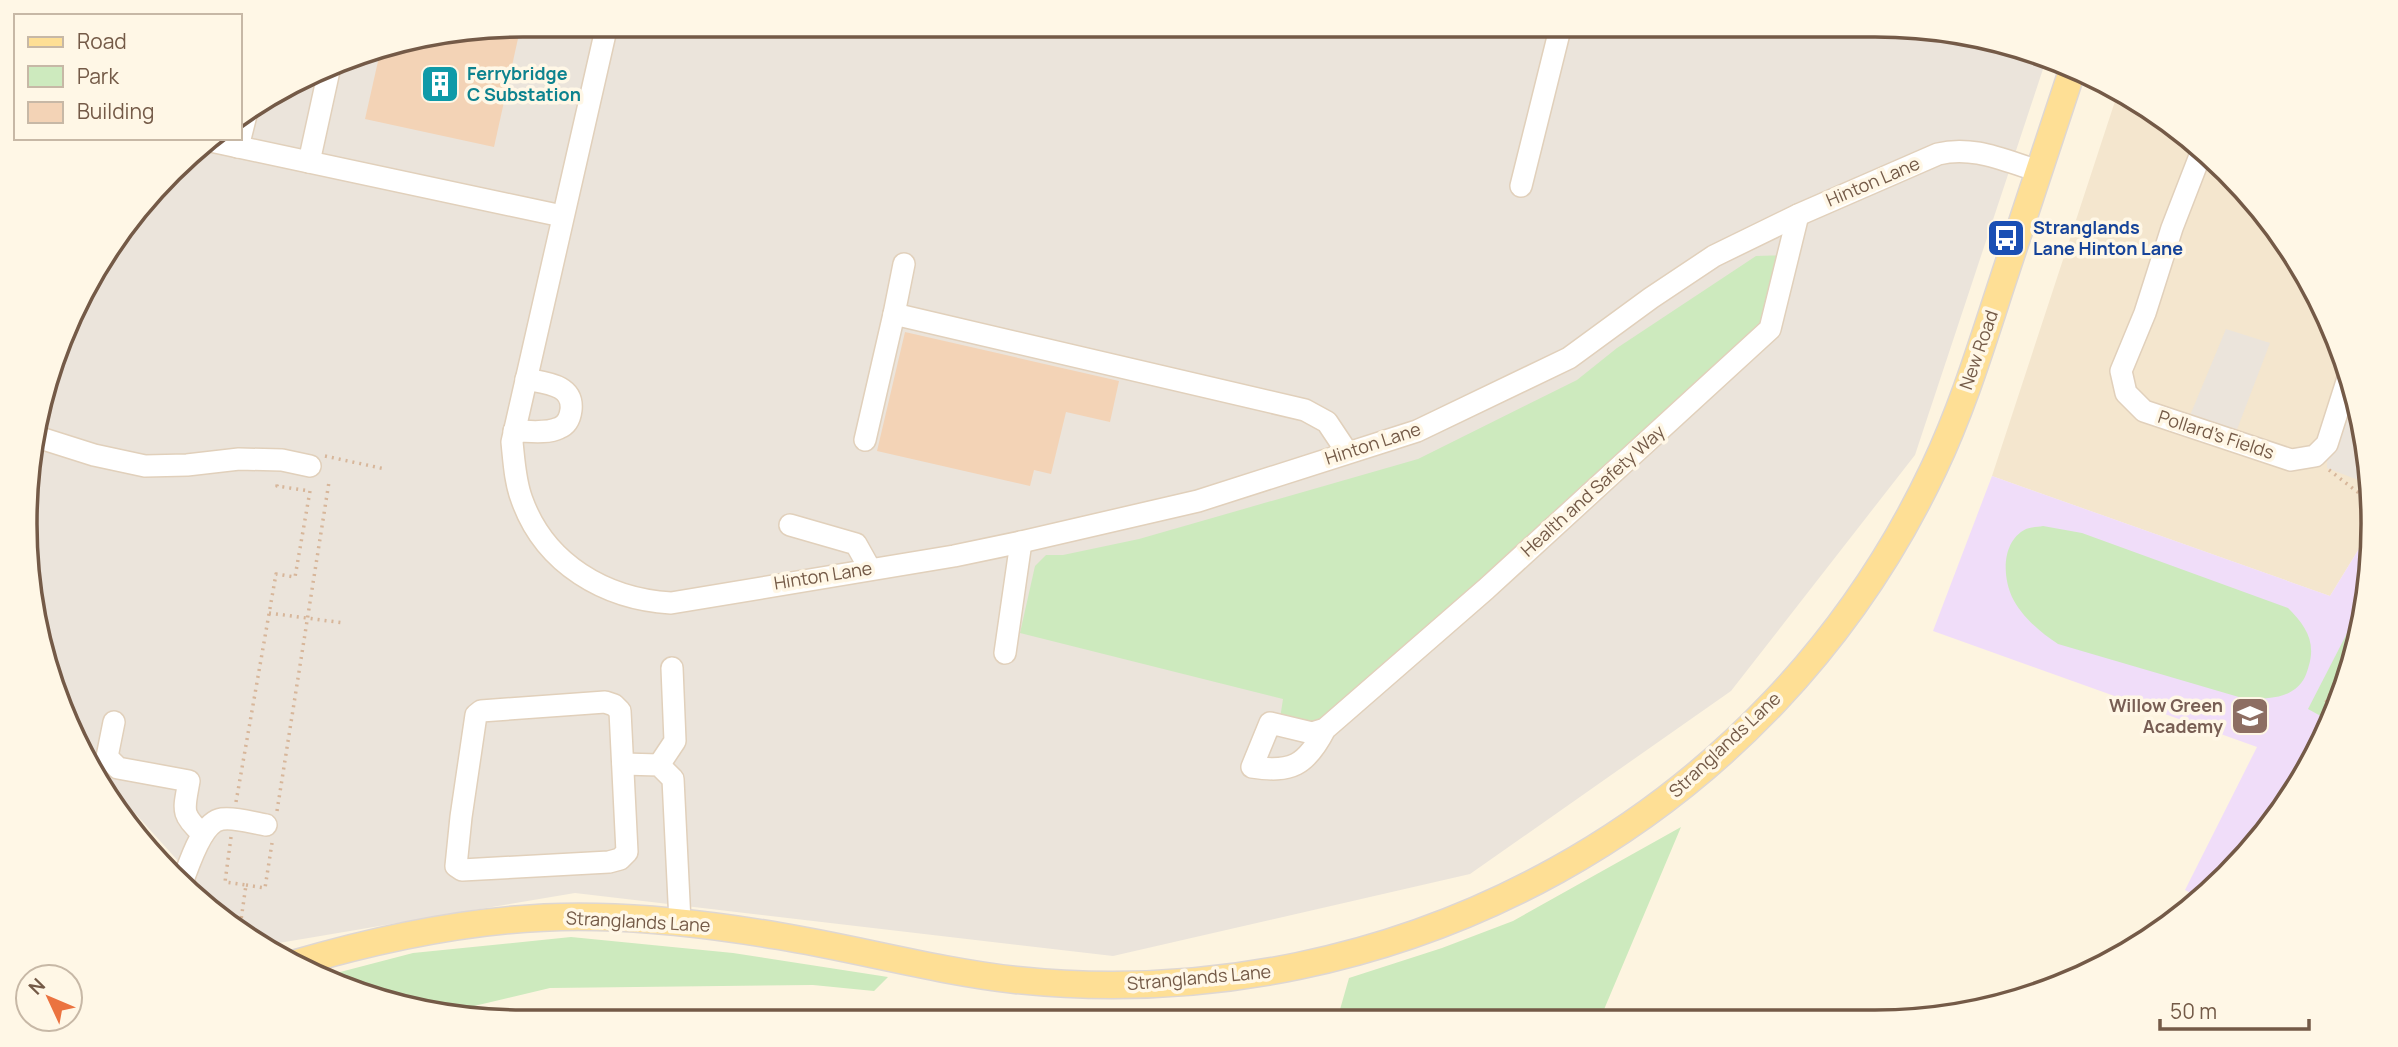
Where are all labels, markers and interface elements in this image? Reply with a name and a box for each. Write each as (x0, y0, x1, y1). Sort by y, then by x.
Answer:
legend (14, 14, 242, 140)
text: Road (77, 27, 127, 55)
place label: Ferrybridge C Substation (467, 61, 581, 106)
text: Park (77, 62, 119, 90)
building icon: Ferrybridge C Substation (419, 63, 461, 105)
text: Building (77, 97, 154, 125)
street label: Hinton Lane (1822, 151, 1923, 212)
place label: Stranglands Lane Hinton Lane (2033, 215, 2183, 260)
bus stop icon: Stranglands Lane Hinton Lane (1985, 217, 2027, 259)
street label: New Road (1953, 307, 2003, 393)
street label: Pollard's Fields (2155, 404, 2277, 464)
street label: Hinton Lane (1322, 416, 1424, 470)
street label: Health and Safety Way (1515, 419, 1670, 561)
street label: Hinton Lane (772, 555, 874, 595)
street label: Stranglands Lane (1663, 686, 1785, 802)
place label: Willow Green Academy (2109, 693, 2223, 738)
school or university icon: Willow Green Academy (2229, 695, 2271, 737)
street label: Stranglands Lane (565, 905, 711, 937)
street label: Stranglands Lane (1126, 959, 1272, 995)
north arrow (14, 963, 84, 1033)
text: N (23, 972, 51, 1000)
scale bar (2160, 988, 2309, 1032)
text: 50 m (2170, 997, 2217, 1025)

